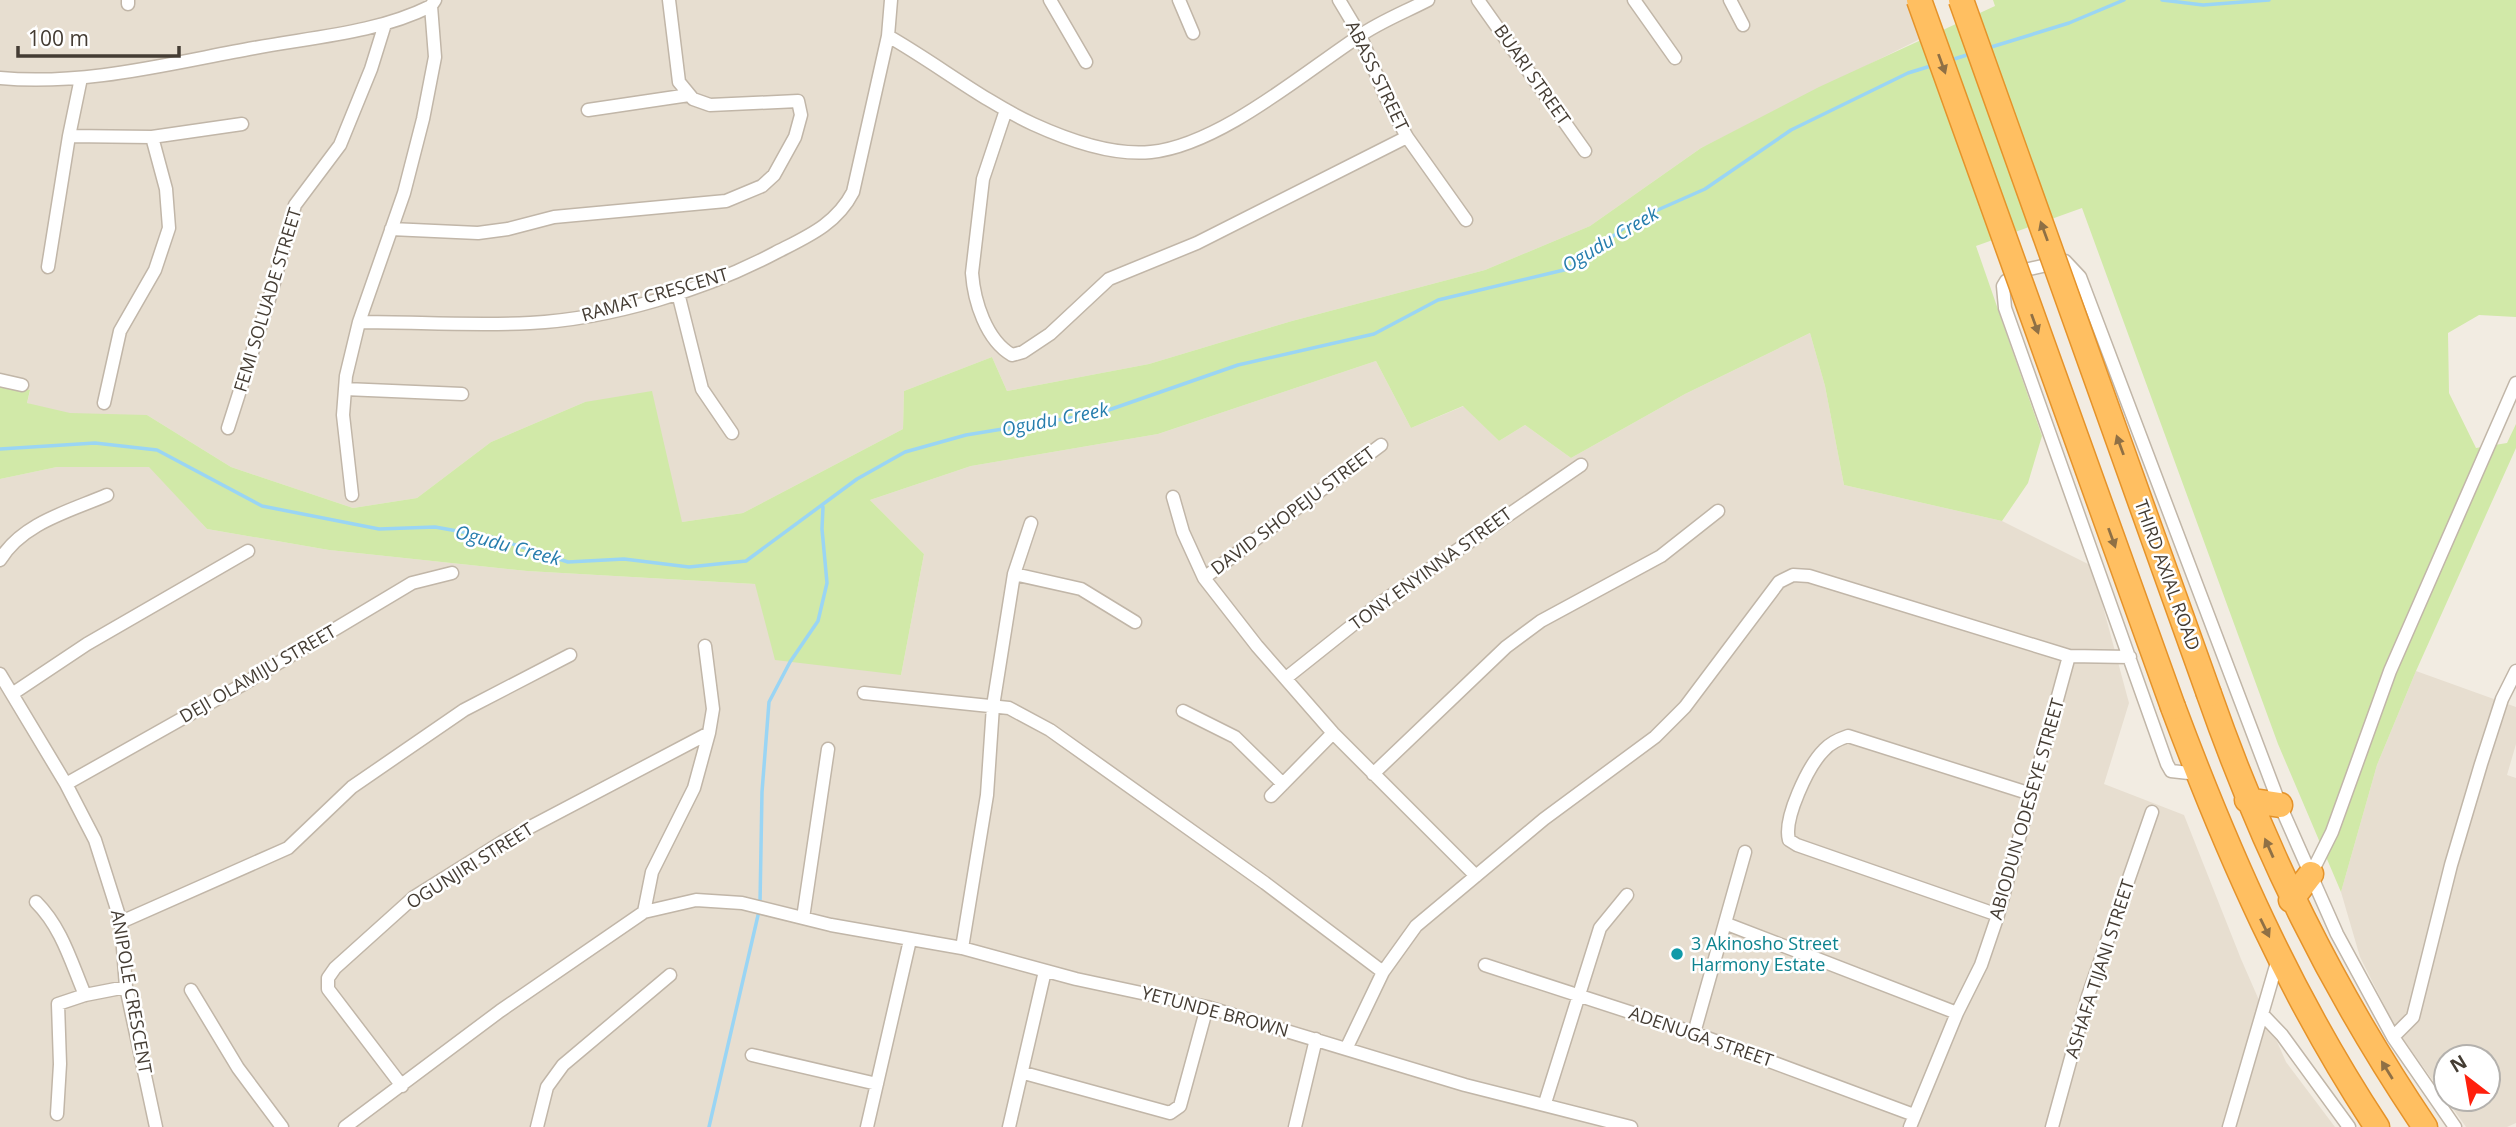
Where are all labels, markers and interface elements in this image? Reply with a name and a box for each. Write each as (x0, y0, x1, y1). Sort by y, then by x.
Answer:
scale bar (18, 14, 178, 58)
street label: ABASS STREET (1341, 17, 1415, 135)
street label: BUARI STREET (1489, 19, 1576, 130)
text: 100 m (28, 24, 89, 52)
one-way arrow (1937, 54, 1948, 75)
water label: Ogudu Creek (1557, 200, 1664, 278)
street label: FEMI SOLUADE STREET (228, 205, 307, 395)
one-way arrow (2038, 220, 2049, 241)
street label: RAMAT CRESCENT (578, 262, 731, 326)
one-way arrow (2030, 314, 2041, 335)
water label: Ogudu Creek (999, 396, 1111, 442)
one-way arrow (2114, 434, 2125, 455)
street label: DAVID SHOPEJU STREET (1206, 441, 1379, 580)
street label: THIRD AXIAL ROAD (2129, 496, 2206, 653)
street label: TONY ENYINNA STREET (1345, 501, 1516, 635)
water label: Ogudu Creek (452, 518, 564, 572)
one-way arrow (2107, 528, 2118, 549)
street label: DEJI OLAMIJU STREET (175, 618, 340, 728)
street label: ABIODUN ODESEYE STREET (1983, 695, 2069, 922)
street label: OGUNJIRI STREET (402, 816, 537, 914)
one-way arrow (2263, 838, 2275, 858)
street label: ASHAFA TIJANI STREET (2059, 876, 2139, 1061)
street label: ANIPOLE CRESCENT (106, 908, 158, 1076)
one-way arrow (2259, 918, 2271, 938)
place label: 3 Akinosho Street Harmony Estate (1691, 931, 1839, 976)
marker: 3 Akinosho Street Harmony Estate (1669, 946, 1685, 962)
street label: YETUNDE BROWN (1139, 980, 1291, 1042)
street label: ADENUGA STREET (1626, 1000, 1777, 1072)
north arrow (2432, 1043, 2502, 1113)
text: N (2445, 1048, 2472, 1079)
one-way arrow (2380, 1060, 2393, 1080)

